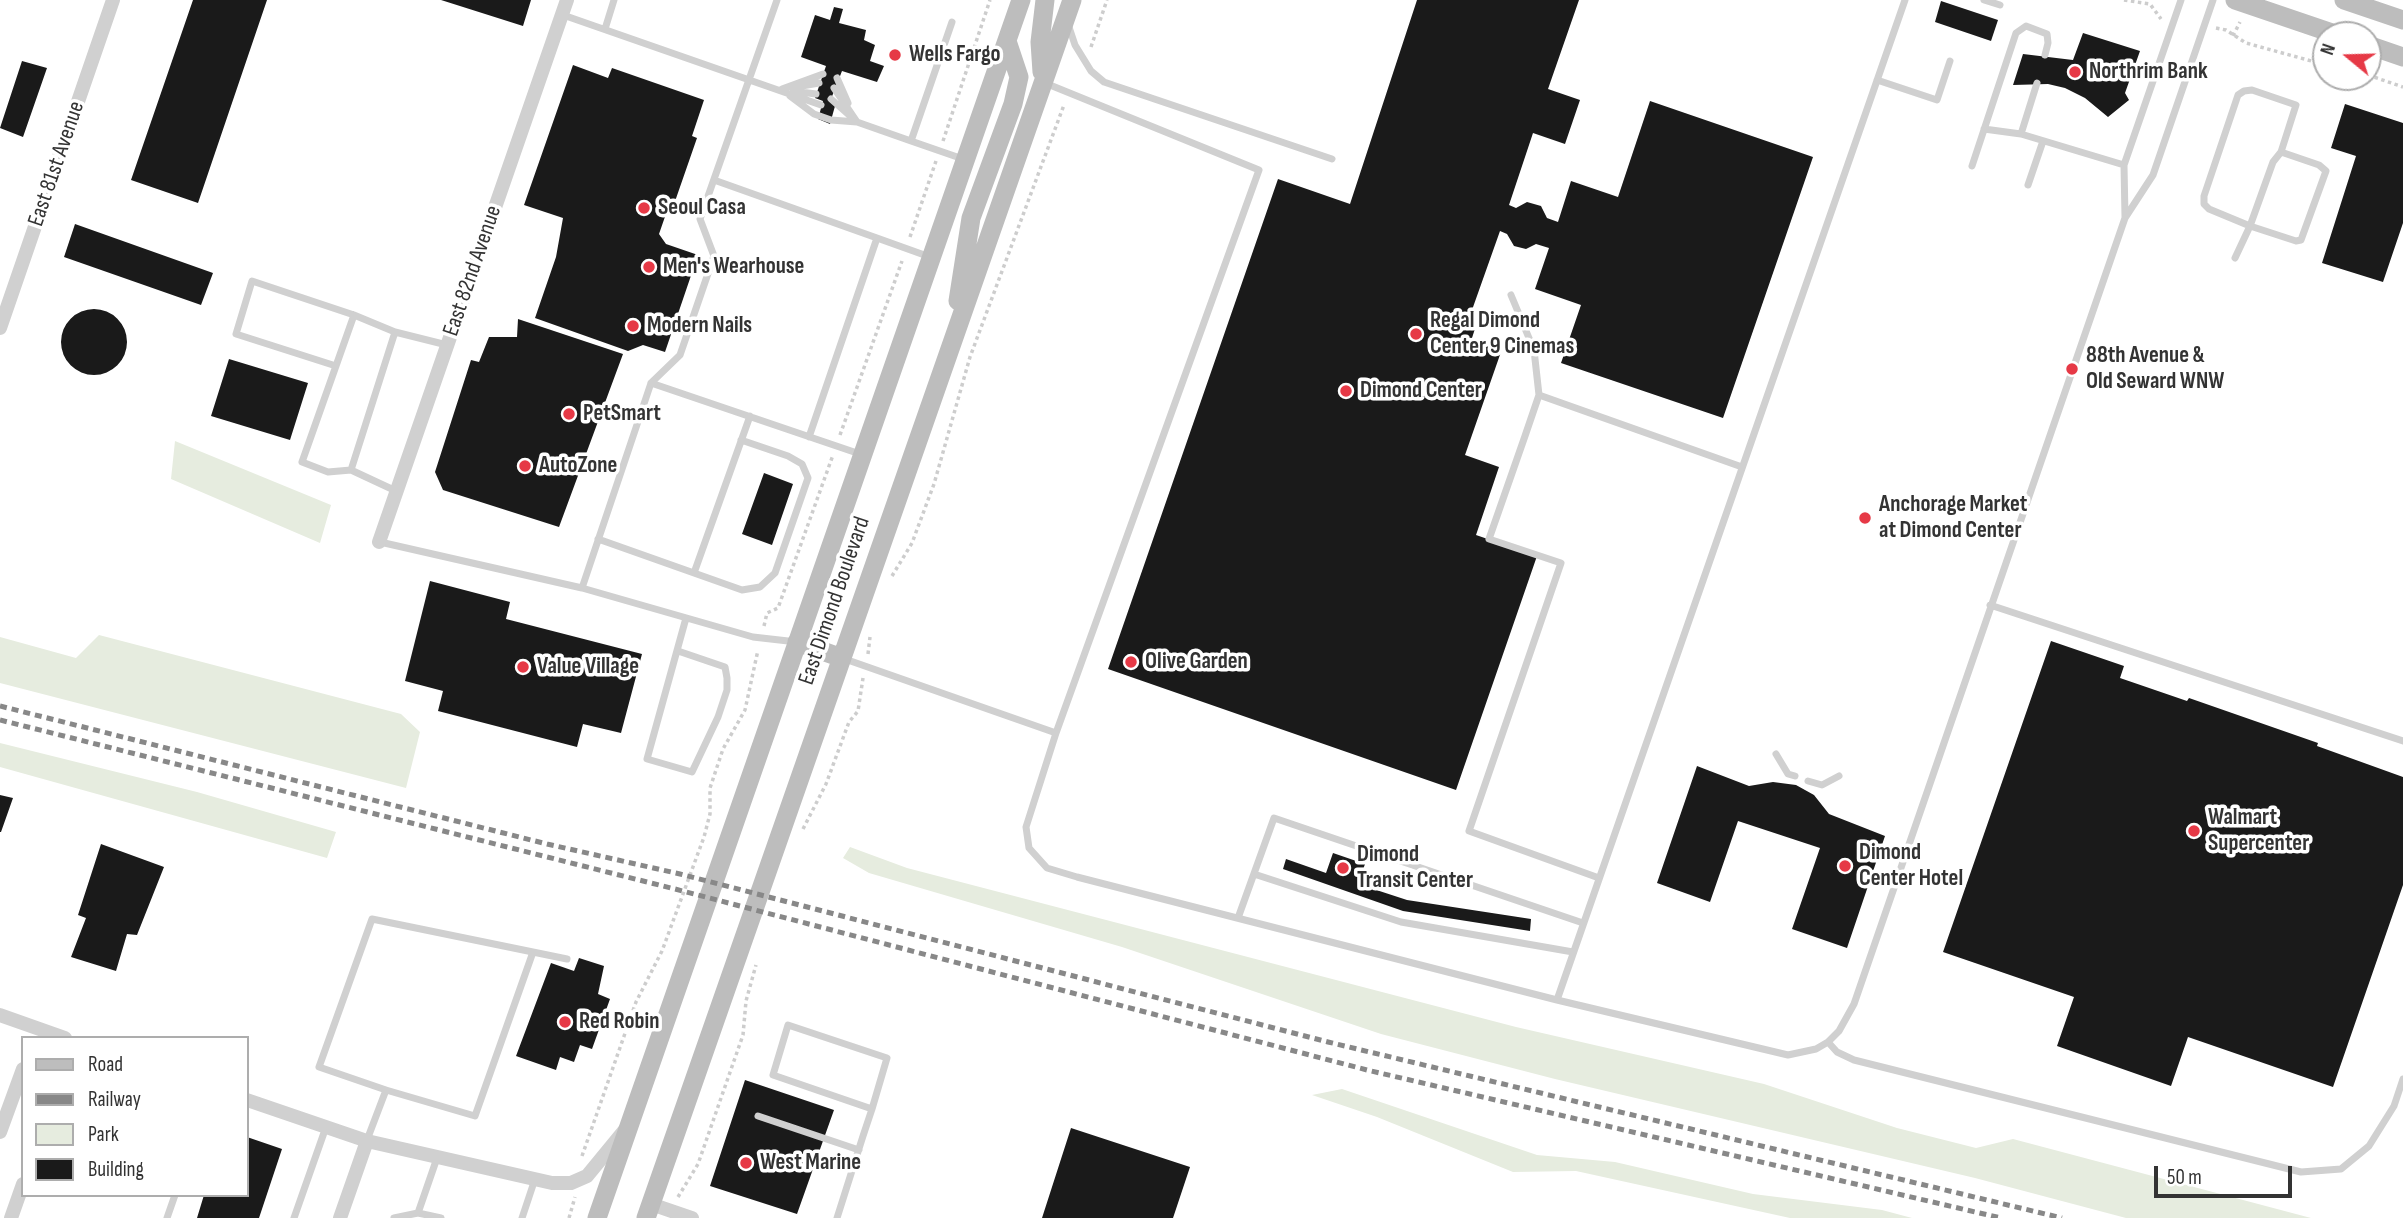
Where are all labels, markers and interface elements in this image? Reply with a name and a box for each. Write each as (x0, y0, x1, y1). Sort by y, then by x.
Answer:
north arrow (2312, 21, 2382, 91)
place label: Wells Fargo (909, 41, 1001, 69)
text: N (2316, 41, 2341, 58)
marker: Wells Fargo (887, 47, 903, 63)
place label: Northrim Bank (2089, 58, 2208, 86)
marker: Northrim Bank (2067, 64, 2083, 80)
street label: East 81st Avenue (23, 98, 91, 230)
place label: Seoul Casa (658, 194, 746, 222)
marker: Seoul Casa (636, 200, 652, 216)
street label: East 82nd Avenue (438, 202, 508, 340)
place label: Men's Wearhouse (663, 253, 804, 281)
marker: Men's Wearhouse (641, 259, 657, 275)
place label: Regal Dimond Center 9 Cinemas (1430, 307, 1574, 361)
place label: Modern Nails (647, 312, 752, 340)
marker: Modern Nails (625, 318, 641, 334)
marker: Regal Dimond Center 9 Cinemas (1408, 326, 1424, 342)
place label: 88th Avenue & Old Seward WNW (2086, 342, 2224, 396)
marker: 88th Avenue & Old Seward WNW (2064, 361, 2080, 377)
place label: Dimond Center (1360, 377, 1482, 405)
marker: Dimond Center (1338, 383, 1354, 399)
place label: PetSmart (583, 400, 661, 428)
marker: PetSmart (561, 406, 577, 422)
place label: AutoZone (539, 452, 617, 480)
marker: AutoZone (517, 458, 533, 474)
place label: Anchorage Market at Dimond Center (1879, 491, 2027, 545)
marker: Anchorage Market at Dimond Center (1857, 510, 1873, 526)
street label: East Dimond Boulevard (793, 513, 877, 689)
place label: Olive Garden (1145, 648, 1248, 676)
place label: Value Village (537, 653, 639, 681)
marker: Olive Garden (1123, 654, 1139, 670)
marker: Value Village (515, 659, 531, 675)
place label: Walmart Supercenter (2208, 804, 2309, 858)
marker: Walmart Supercenter (2186, 823, 2202, 839)
place label: Dimond Center Hotel (1859, 839, 1963, 893)
place label: Dimond Transit Center (1357, 841, 1473, 895)
marker: Dimond Center Hotel (1837, 858, 1853, 874)
marker: Dimond Transit Center (1335, 860, 1351, 876)
place label: Red Robin (579, 1008, 659, 1036)
marker: Red Robin (557, 1014, 573, 1030)
legend (21, 1036, 248, 1197)
text: Road (88, 1052, 123, 1077)
text: Railway (88, 1087, 141, 1112)
text: Park (88, 1122, 119, 1147)
place label: West Marine (760, 1149, 861, 1177)
scale bar (2158, 1152, 2296, 1196)
marker: West Marine (738, 1155, 754, 1171)
text: Building (88, 1157, 144, 1182)
text: 50 m (2167, 1165, 2202, 1190)

